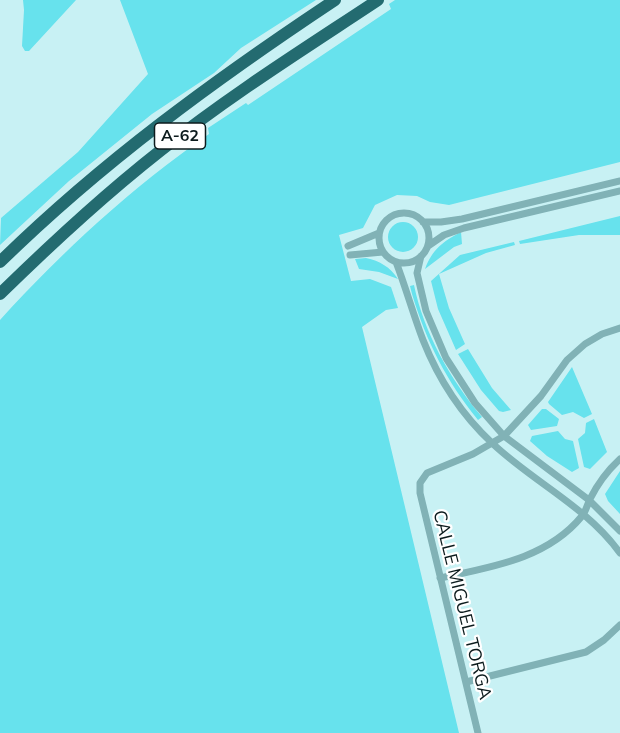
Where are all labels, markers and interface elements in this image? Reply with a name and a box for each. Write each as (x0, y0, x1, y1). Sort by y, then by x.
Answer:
road number: A-62 (154, 123, 206, 149)
street label: CALLE MIGUEL TORGA (428, 508, 496, 702)

